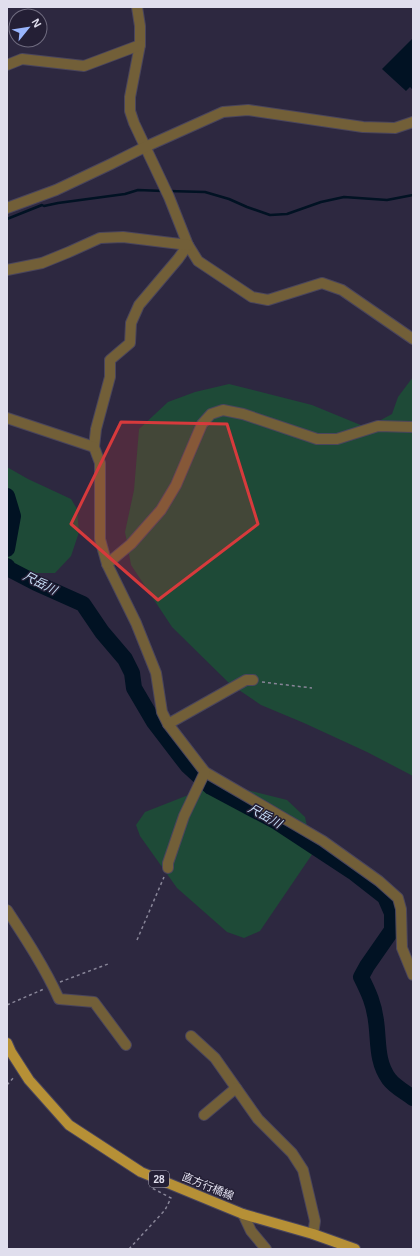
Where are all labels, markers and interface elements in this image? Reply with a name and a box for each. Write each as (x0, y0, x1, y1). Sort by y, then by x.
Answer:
north arrow (8, 8, 48, 48)
text: N (29, 17, 44, 29)
water label: 尺岳川 (21, 569, 61, 598)
water label: 尺岳川 (246, 801, 286, 832)
street label: 直方行橋線 (180, 1170, 236, 1202)
road number: 28 (149, 1171, 169, 1187)

